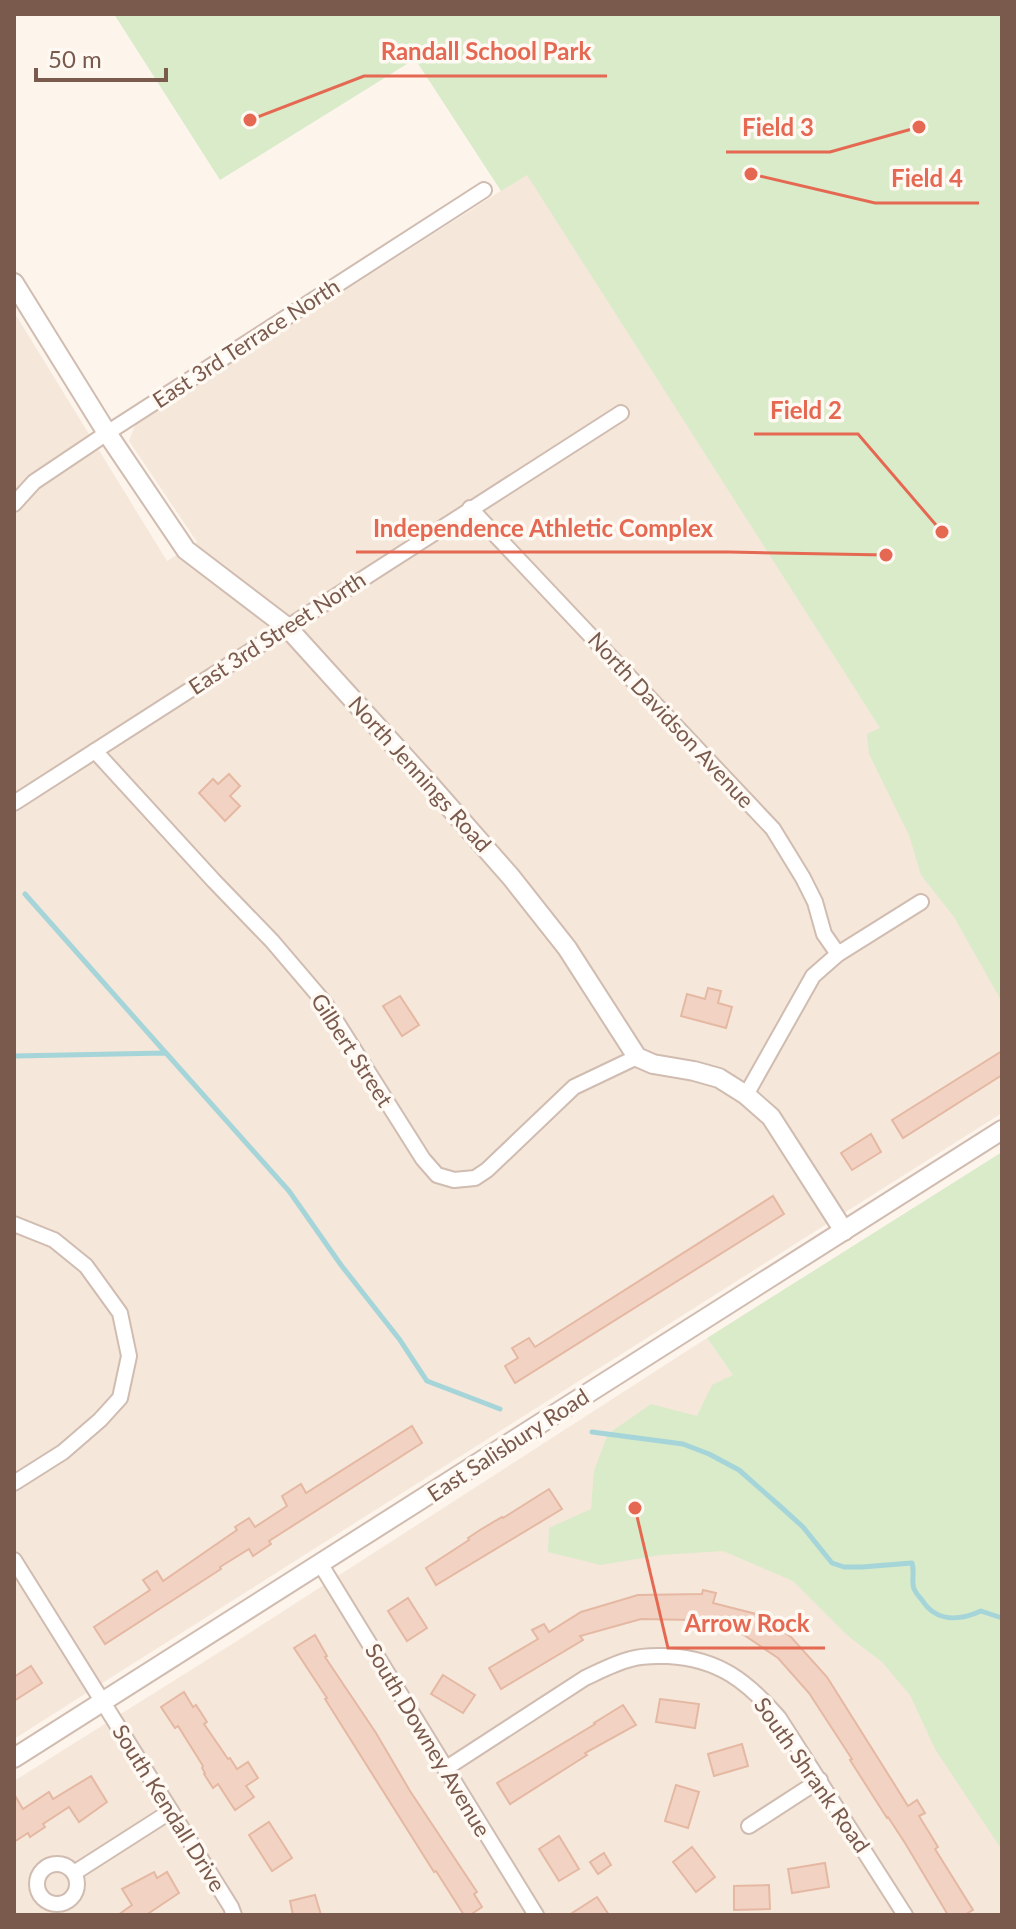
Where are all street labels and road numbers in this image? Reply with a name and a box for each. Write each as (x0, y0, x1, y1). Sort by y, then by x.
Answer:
street label: East 3rd Terrace North (147, 272, 344, 413)
street label: East 3rd Street North (183, 565, 370, 700)
street label: North Davidson Avenue (583, 626, 760, 813)
street label: North Jennings Road (343, 690, 497, 857)
street label: Gilbert Street (306, 988, 399, 1112)
street label: East Salisbury Road (422, 1382, 594, 1507)
street label: South Downey Avenue (360, 1638, 497, 1841)
street label: South Shrank Road (749, 1692, 876, 1857)
street label: South Kendall Drive (107, 1719, 232, 1896)

